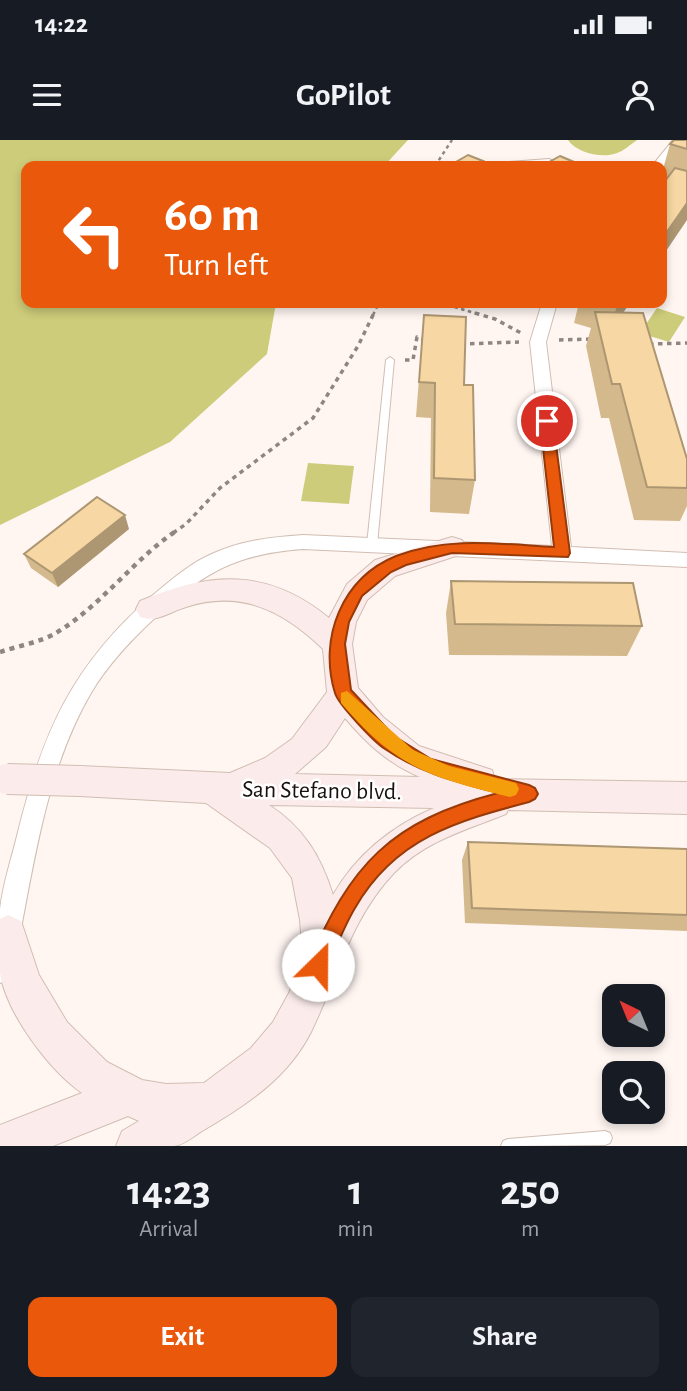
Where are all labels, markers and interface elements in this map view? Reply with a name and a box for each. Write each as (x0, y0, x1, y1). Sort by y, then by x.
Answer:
text: 14:22 (35, 11, 88, 37)
icon: menu (28, 76, 66, 114)
icon: person (621, 76, 659, 114)
text: GoPilot (296, 79, 391, 111)
icon: left (49, 189, 140, 280)
text: 60 m (164, 191, 260, 240)
text: Turn left (164, 249, 268, 281)
pin (517, 391, 577, 451)
icon: arrive (528, 402, 566, 440)
street label: San Stefano blvd. (242, 778, 402, 804)
position arrow (281, 928, 355, 1002)
north arrow (602, 984, 665, 1046)
map controls (602, 984, 665, 1124)
button: search (602, 1061, 665, 1124)
text: 14:23 (127, 1170, 211, 1212)
text: 1 (348, 1170, 363, 1212)
text: 250 (500, 1170, 560, 1212)
text: Arrival (139, 1218, 198, 1241)
text: min (338, 1218, 373, 1241)
text: m (521, 1218, 539, 1241)
button: Exit (28, 1297, 337, 1377)
button: Share (351, 1297, 659, 1377)

